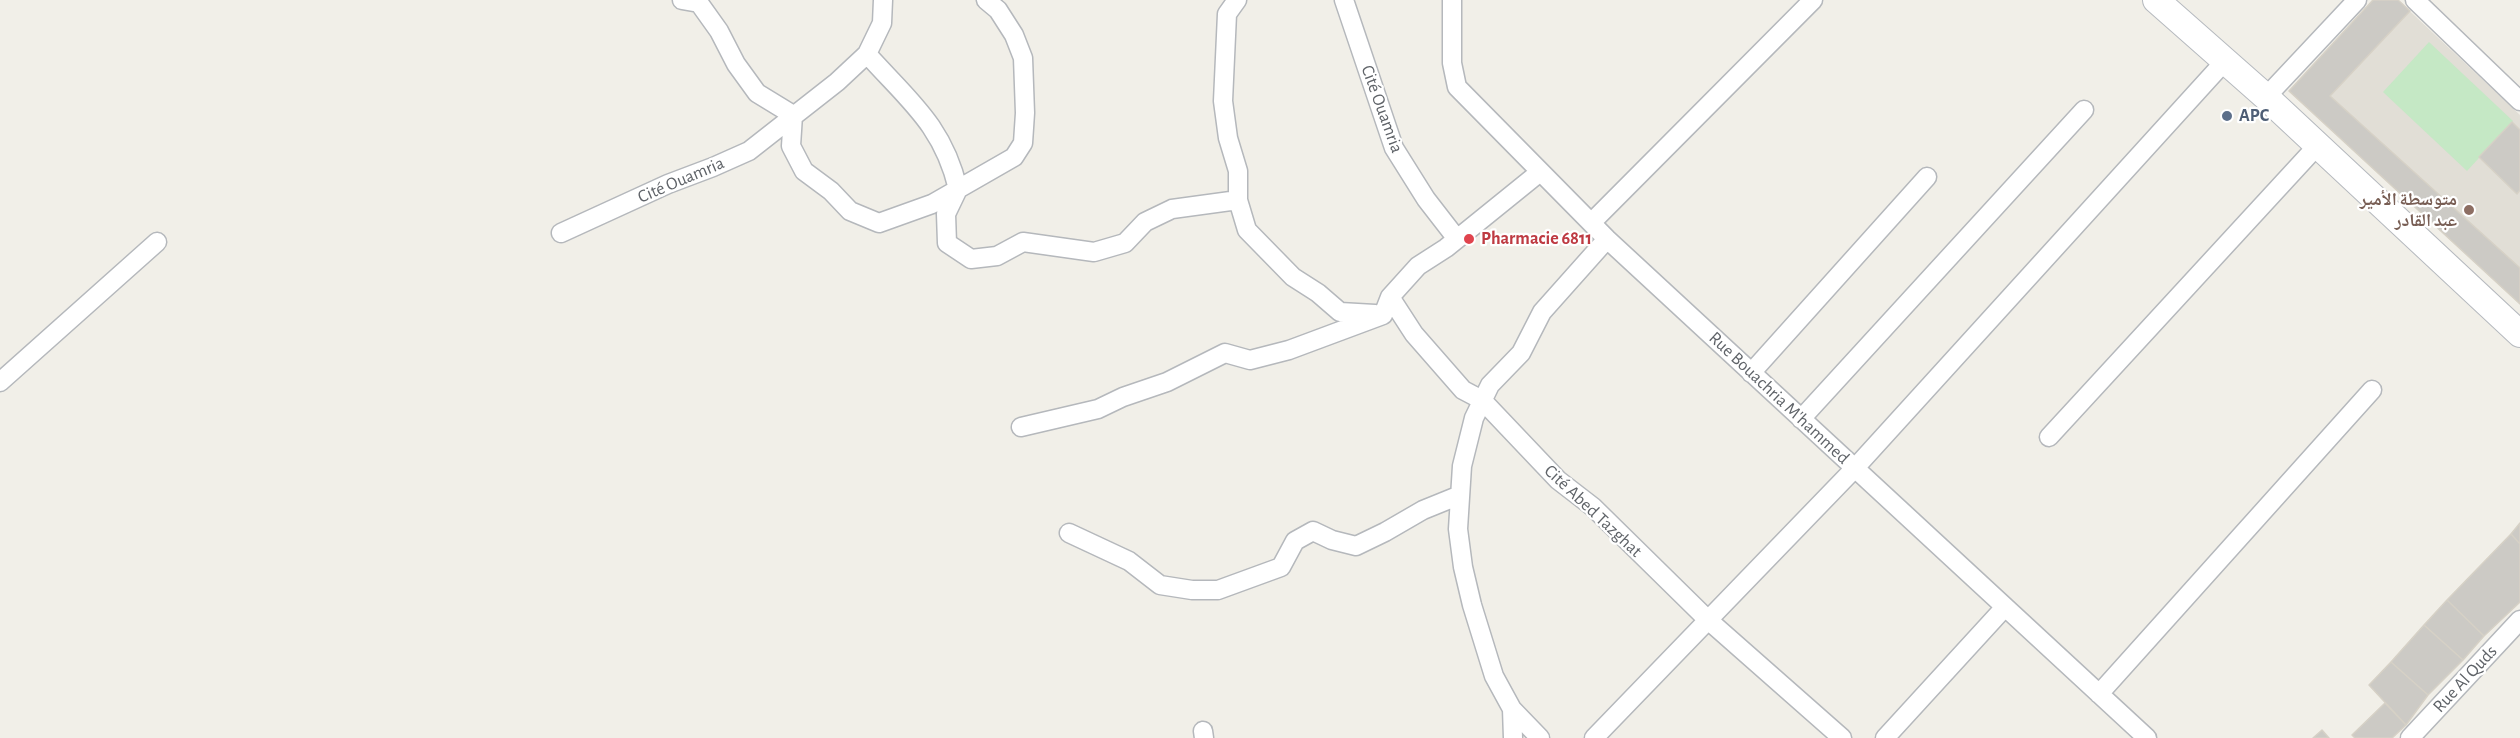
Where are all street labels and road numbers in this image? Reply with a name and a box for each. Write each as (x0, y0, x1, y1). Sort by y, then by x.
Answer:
street label: Cité Ouamria (1356, 62, 1408, 156)
street label: Cité Ouamria (634, 152, 728, 208)
street label: Rue Bouachria M'hammed (1704, 327, 1854, 469)
street label: Cité Abed Tazghat (1539, 460, 1647, 562)
street label: Rue Al Quds (2428, 641, 2502, 717)

